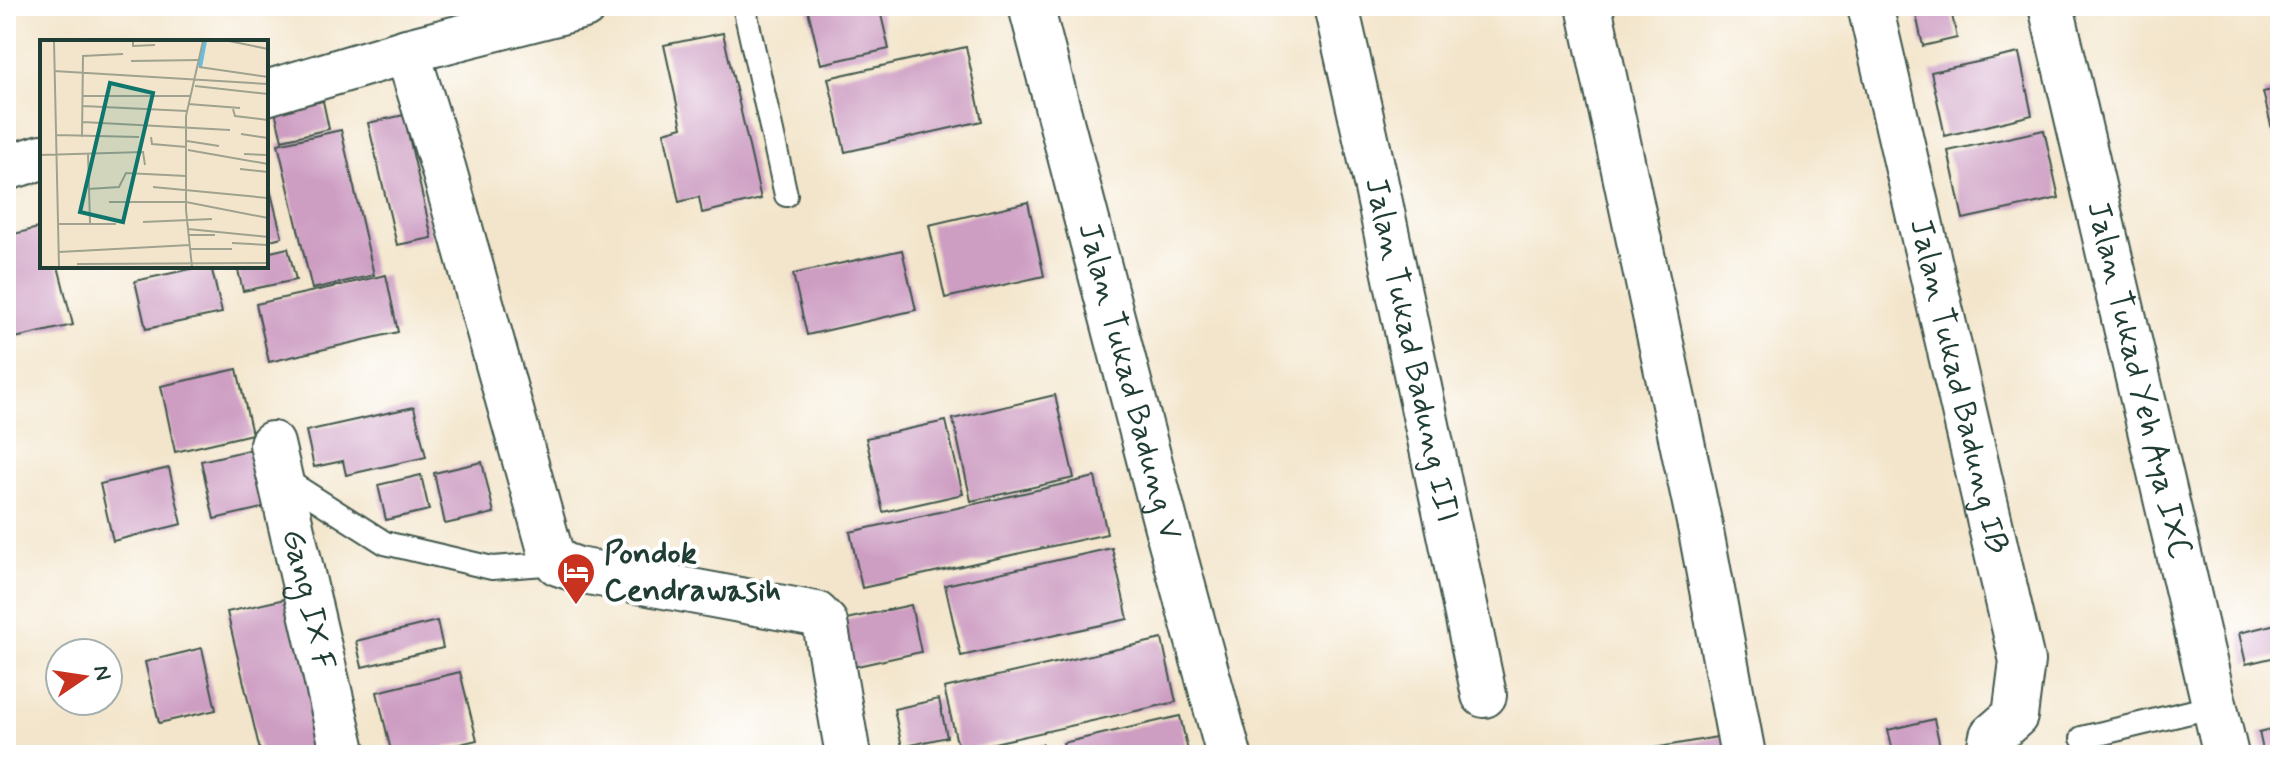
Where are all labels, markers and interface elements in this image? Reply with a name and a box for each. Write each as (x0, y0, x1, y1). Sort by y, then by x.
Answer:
inset map (40, 40, 268, 268)
street label: Jalan Tukad Badung III (1354, 174, 1468, 526)
street label: Jalan Tukad Yeh Aya IXC (2076, 197, 2200, 563)
street label: Jalan Tukad Badung IB (1899, 214, 2017, 558)
street label: Jalan Tukad Badung V (1067, 218, 1190, 545)
street label: Gang IX F (271, 525, 345, 675)
place label: Pondok Cendrawasih (604, 533, 781, 612)
hotel icon: Pondok Cendrawasih (555, 551, 597, 606)
north arrow (44, 637, 124, 717)
text: N (86, 663, 117, 683)

